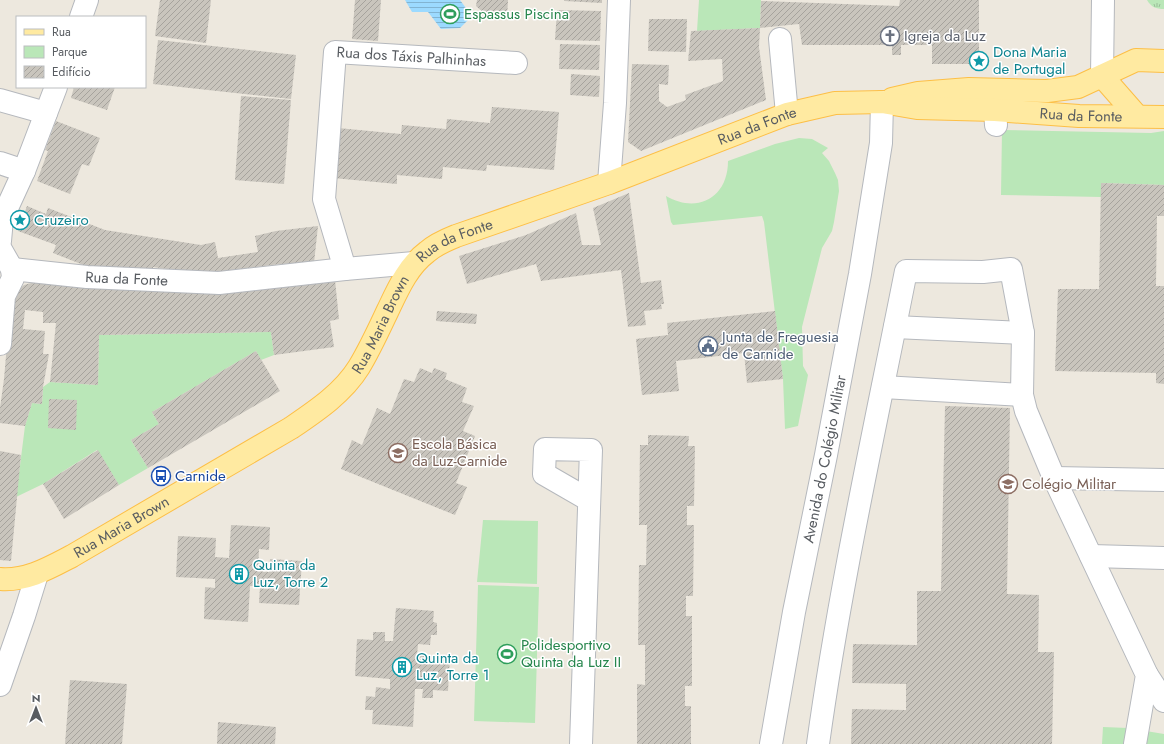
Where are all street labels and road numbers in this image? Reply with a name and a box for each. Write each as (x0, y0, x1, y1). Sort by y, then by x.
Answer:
street label: Rua dos Táxis Palhinhas (336, 41, 487, 72)
street label: Rua da Fonte (715, 101, 799, 151)
street label: Rua da Fonte (1039, 102, 1123, 128)
street label: Rua da Fonte (411, 213, 496, 268)
street label: Rua da Fonte (85, 266, 169, 292)
street label: Rua Maria Brown (346, 271, 415, 378)
street label: Avenida do Colégio Militar (797, 372, 852, 545)
street label: Rua Maria Brown (70, 490, 173, 564)

